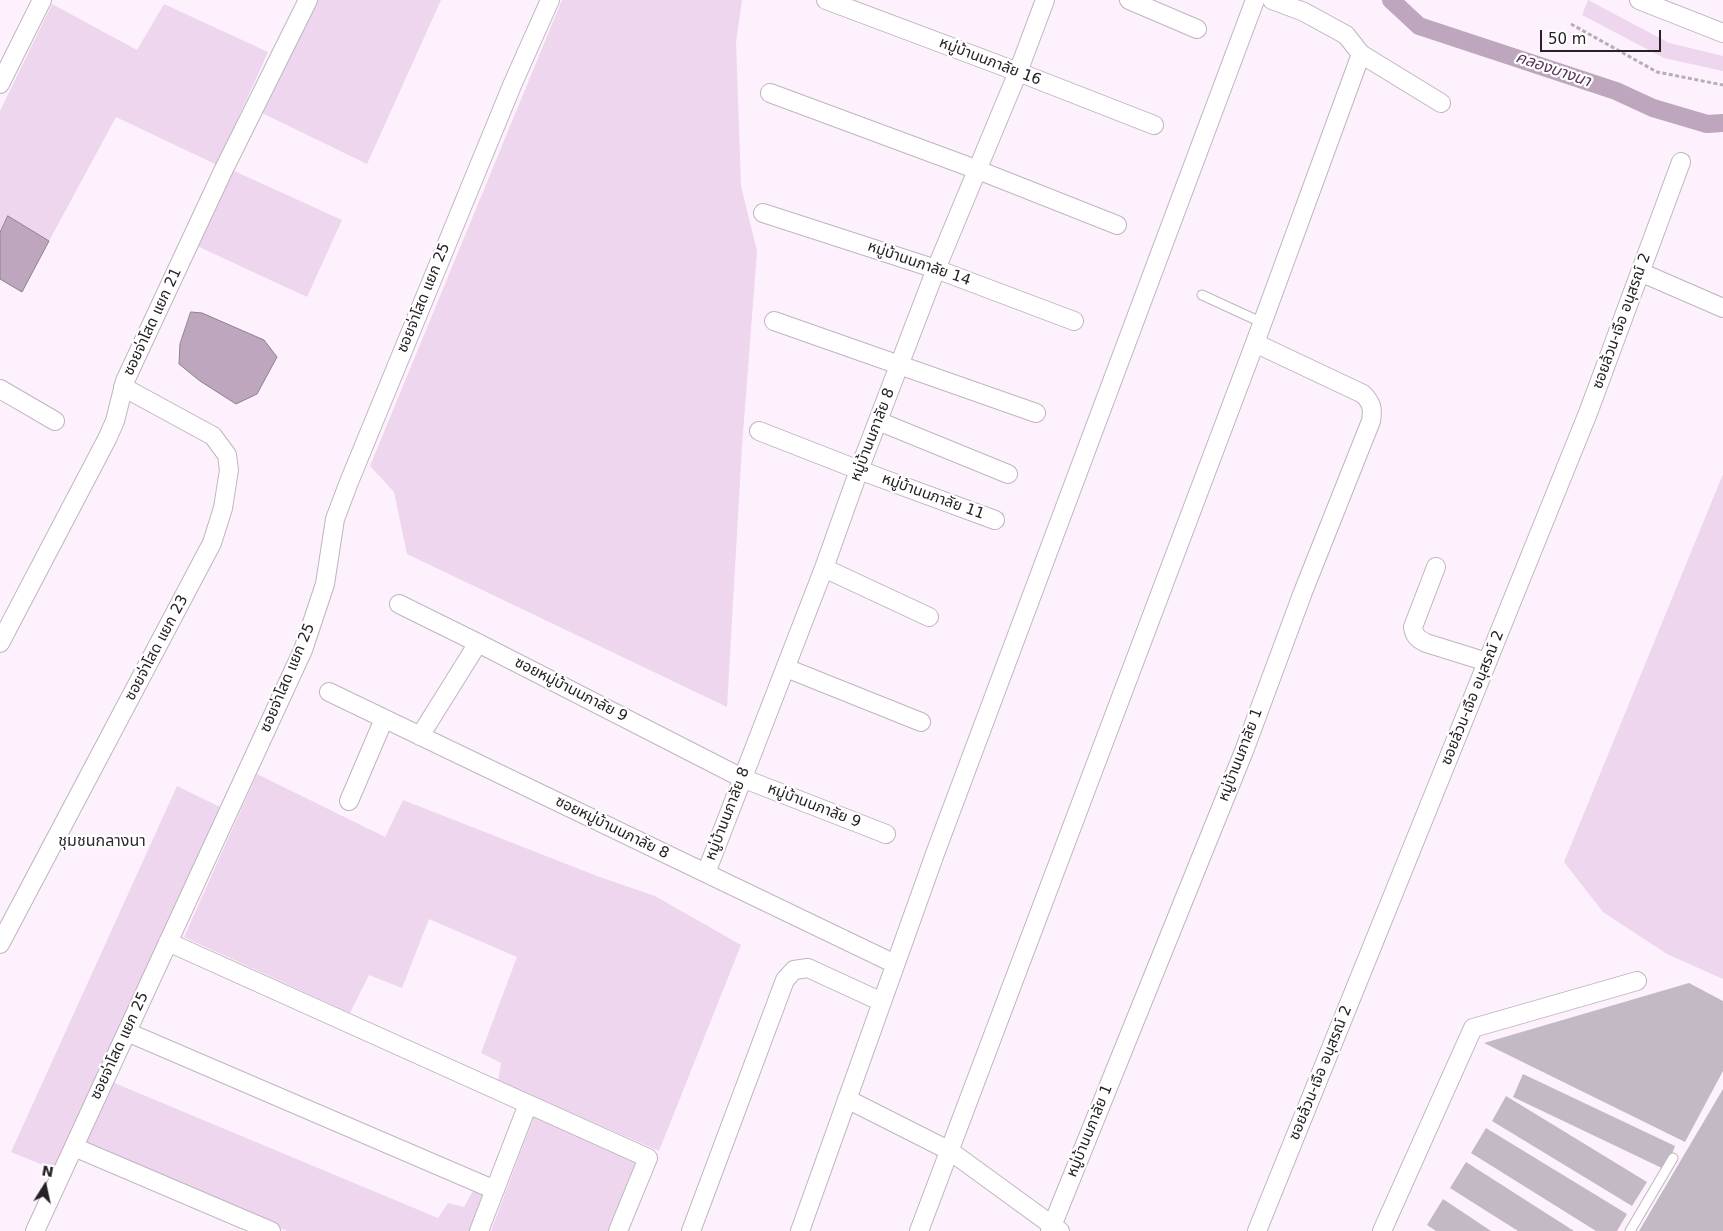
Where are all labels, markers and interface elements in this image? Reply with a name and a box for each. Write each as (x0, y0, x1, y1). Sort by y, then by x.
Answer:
scale bar (1543, 20, 1664, 52)
text: 50 m (1548, 30, 1586, 48)
street label: หมู่บ้านนภาลัย 16 (936, 34, 1044, 90)
water label: คลองบางนา (1513, 48, 1593, 92)
street label: หมู่บ้านนภาลัย 14 (865, 238, 973, 290)
street label: ซอยจ่าโสด แยก 25 (394, 240, 454, 356)
street label: ซอยล้วน-เจือ อนุสรณ์ 2 (1589, 251, 1655, 391)
street label: ซอยจ่าโสด แยก 21 (120, 265, 186, 379)
street label: หมู่บ้านนภาลัย 8 (847, 386, 899, 484)
street label: หมู่บ้านนภาลัย 11 (879, 470, 987, 524)
street label: ซอยจ่าโสด แยก 23 (122, 592, 192, 704)
street label: ซอยจ่าโสด แยก 25 (257, 621, 319, 735)
street label: ซอยล้วน-เจือ อนุสรณ์ 2 (1438, 628, 1508, 768)
street label: ซอยหมู่บ้านนภาลัย 9 (512, 654, 630, 726)
street label: หมู่บ้านนภาลัย 1 (1215, 706, 1267, 804)
street label: หมู่บ้านนภาลัย 8 (702, 765, 754, 863)
street label: หมู่บ้านนภาลัย 9 (765, 780, 863, 832)
street label: ซอยหมู่บ้านนภาลัย 8 (552, 793, 672, 863)
district label: ชุมชนกลางนา (58, 832, 146, 852)
street label: ซอยจ่าโสด แยก 25 (87, 989, 153, 1103)
street label: ซอยล้วน-เจือ อนุสรณ์ 2 (1286, 1003, 1356, 1143)
street label: หมู่บ้านนภาลัย 1 (1063, 1082, 1117, 1180)
north arrow (20, 1161, 70, 1211)
text: N (40, 1162, 55, 1180)

